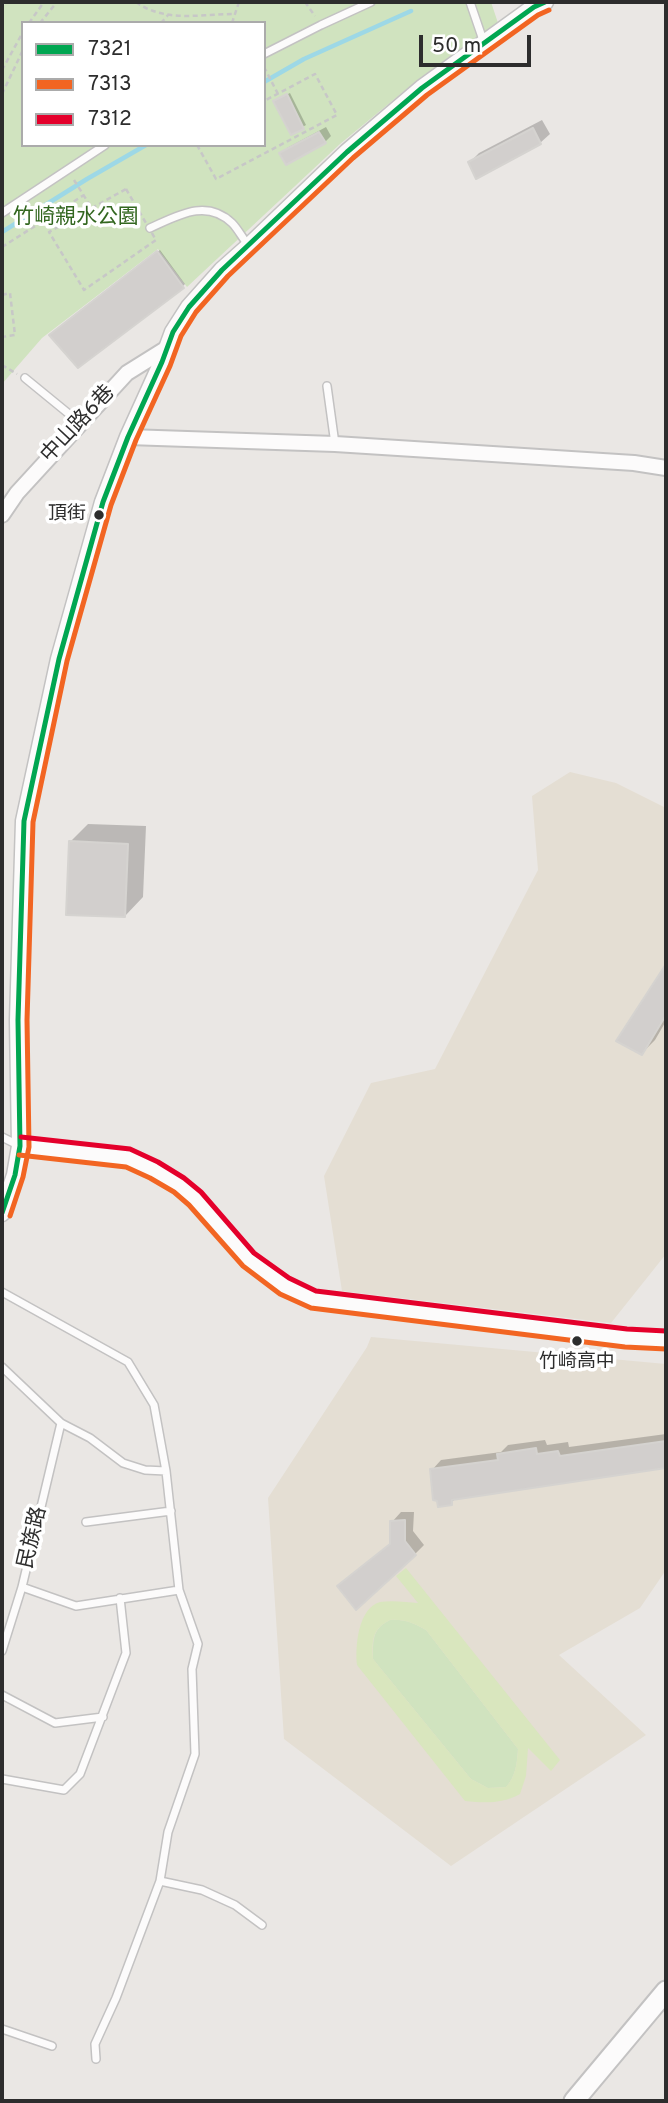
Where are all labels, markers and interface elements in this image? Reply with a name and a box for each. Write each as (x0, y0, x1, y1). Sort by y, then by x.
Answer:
legend (21, 21, 266, 147)
scale bar (423, 21, 535, 65)
text: 50 m (432, 33, 481, 60)
text: 7321 (88, 36, 132, 63)
text: 7313 (88, 71, 132, 98)
text: 7312 (88, 106, 132, 133)
park label: 竹崎親水公園 (13, 206, 139, 232)
street label: 中山路6巷 (37, 381, 121, 469)
place label: 頂街 (48, 504, 86, 526)
marker: 頂街 (92, 508, 106, 522)
marker: 竹崎高中 (570, 1334, 584, 1348)
place label: 竹崎高中 (539, 1352, 615, 1374)
street label: 民族路 (15, 1504, 53, 1572)

